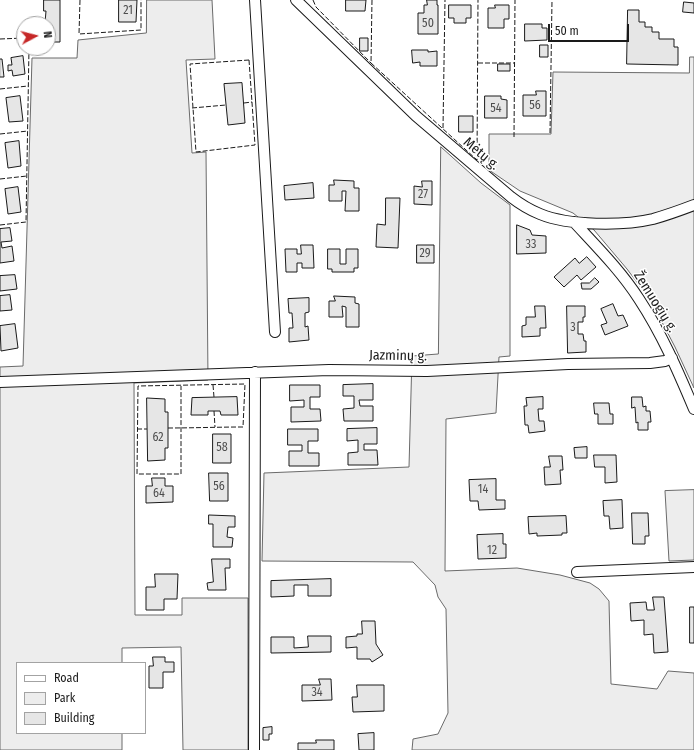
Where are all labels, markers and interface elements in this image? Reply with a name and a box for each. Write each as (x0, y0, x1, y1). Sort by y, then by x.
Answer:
house number: 21 (123, 4, 133, 18)
north arrow (16, 16, 56, 56)
scale bar (550, 16, 631, 42)
house number: 50 (422, 17, 434, 31)
text: 50 m (555, 24, 579, 38)
text: N (41, 31, 54, 39)
house number: 56 (529, 99, 541, 113)
house number: 54 (490, 102, 502, 116)
street label: Mėtų g. (460, 134, 502, 174)
house number: 27 (418, 188, 428, 202)
house number: 33 (526, 238, 536, 252)
house number: 29 (419, 247, 431, 261)
street label: Žemuogių g. (630, 268, 680, 336)
house number: 3 (570, 321, 576, 335)
street label: Jazminų g. (369, 347, 427, 365)
house number: 62 (152, 431, 164, 445)
house number: 58 (216, 441, 228, 455)
house number: 56 (213, 480, 225, 494)
house number: 14 (478, 483, 488, 497)
house number: 64 (153, 487, 165, 501)
house number: 12 (487, 544, 497, 558)
legend (16, 662, 146, 734)
text: Road (54, 671, 79, 685)
house number: 34 (311, 686, 323, 700)
text: Park (54, 691, 75, 705)
text: Building (54, 711, 94, 725)

